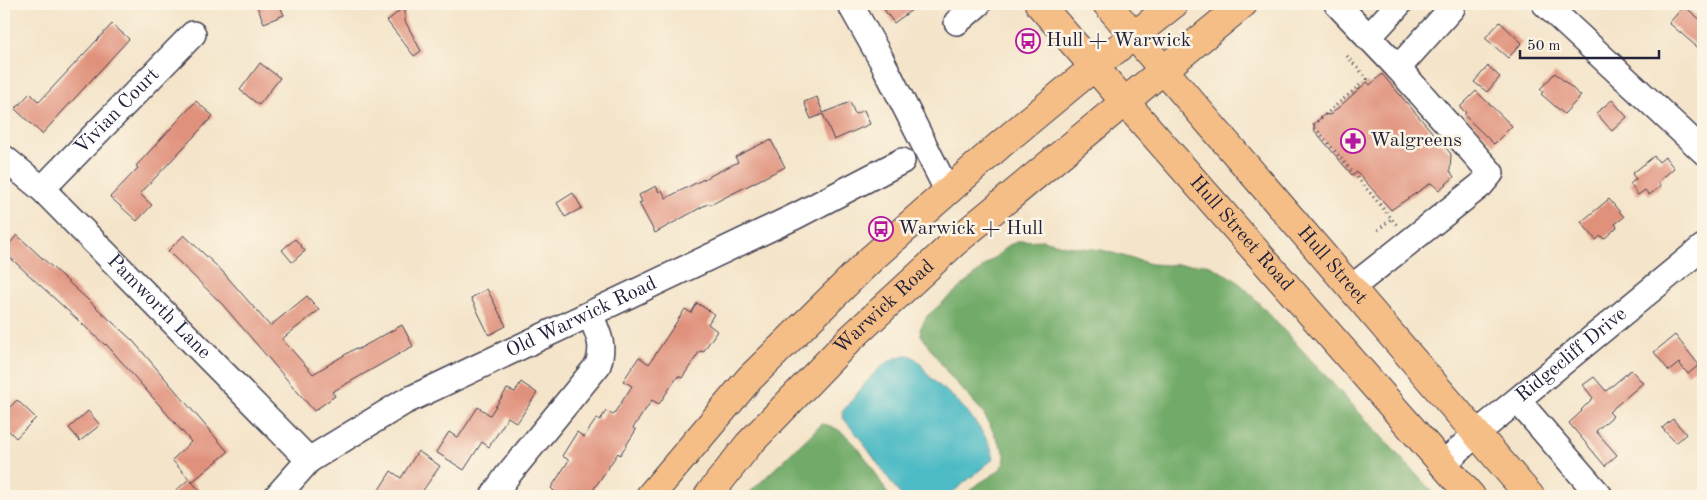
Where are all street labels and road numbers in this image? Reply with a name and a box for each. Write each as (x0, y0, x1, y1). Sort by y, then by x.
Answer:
street label: Vivian Court (71, 65, 163, 159)
street label: Hull Street Road (1185, 172, 1297, 295)
street label: Hull Street (1293, 223, 1371, 308)
street label: Pamworth Lane (103, 251, 214, 363)
street label: Warwick Road (831, 256, 938, 358)
street label: Old Warwick Road (503, 274, 660, 362)
street label: Ridgecliff Drive (1513, 304, 1631, 406)

